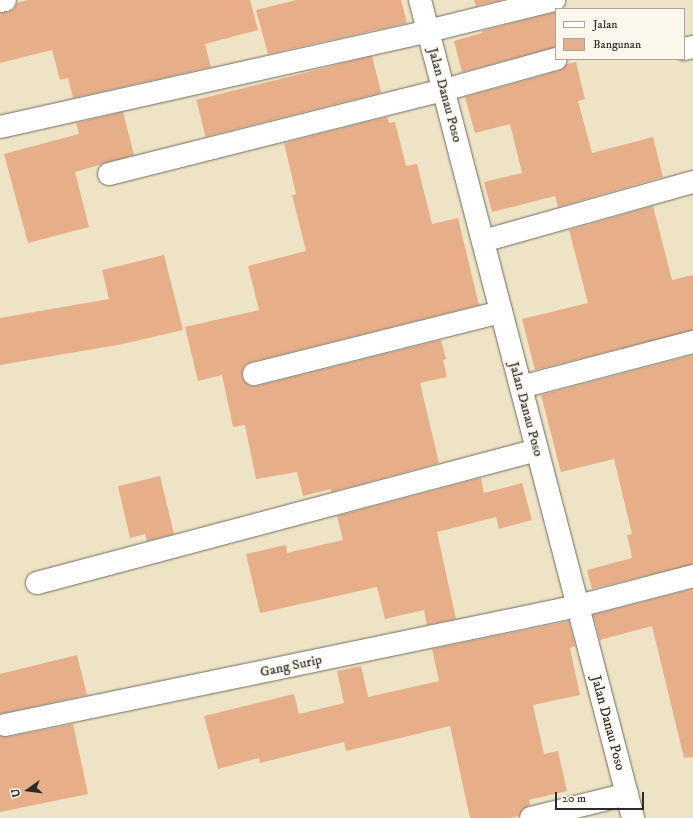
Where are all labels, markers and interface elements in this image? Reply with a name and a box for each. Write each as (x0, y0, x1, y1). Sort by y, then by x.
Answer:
legend (555, 8, 685, 60)
text: Jalan (593, 17, 618, 32)
text: Bangunan (593, 37, 641, 52)
street label: Jalan Danau Poso (424, 46, 466, 144)
street label: Jalan Danau Poso (505, 360, 547, 458)
street label: Gang Surip (259, 651, 323, 681)
street label: Jalan Danau Poso (587, 674, 629, 772)
north arrow (8, 770, 48, 810)
scale bar (557, 784, 646, 810)
text: U (9, 787, 24, 799)
text: 20 m (562, 791, 586, 806)

